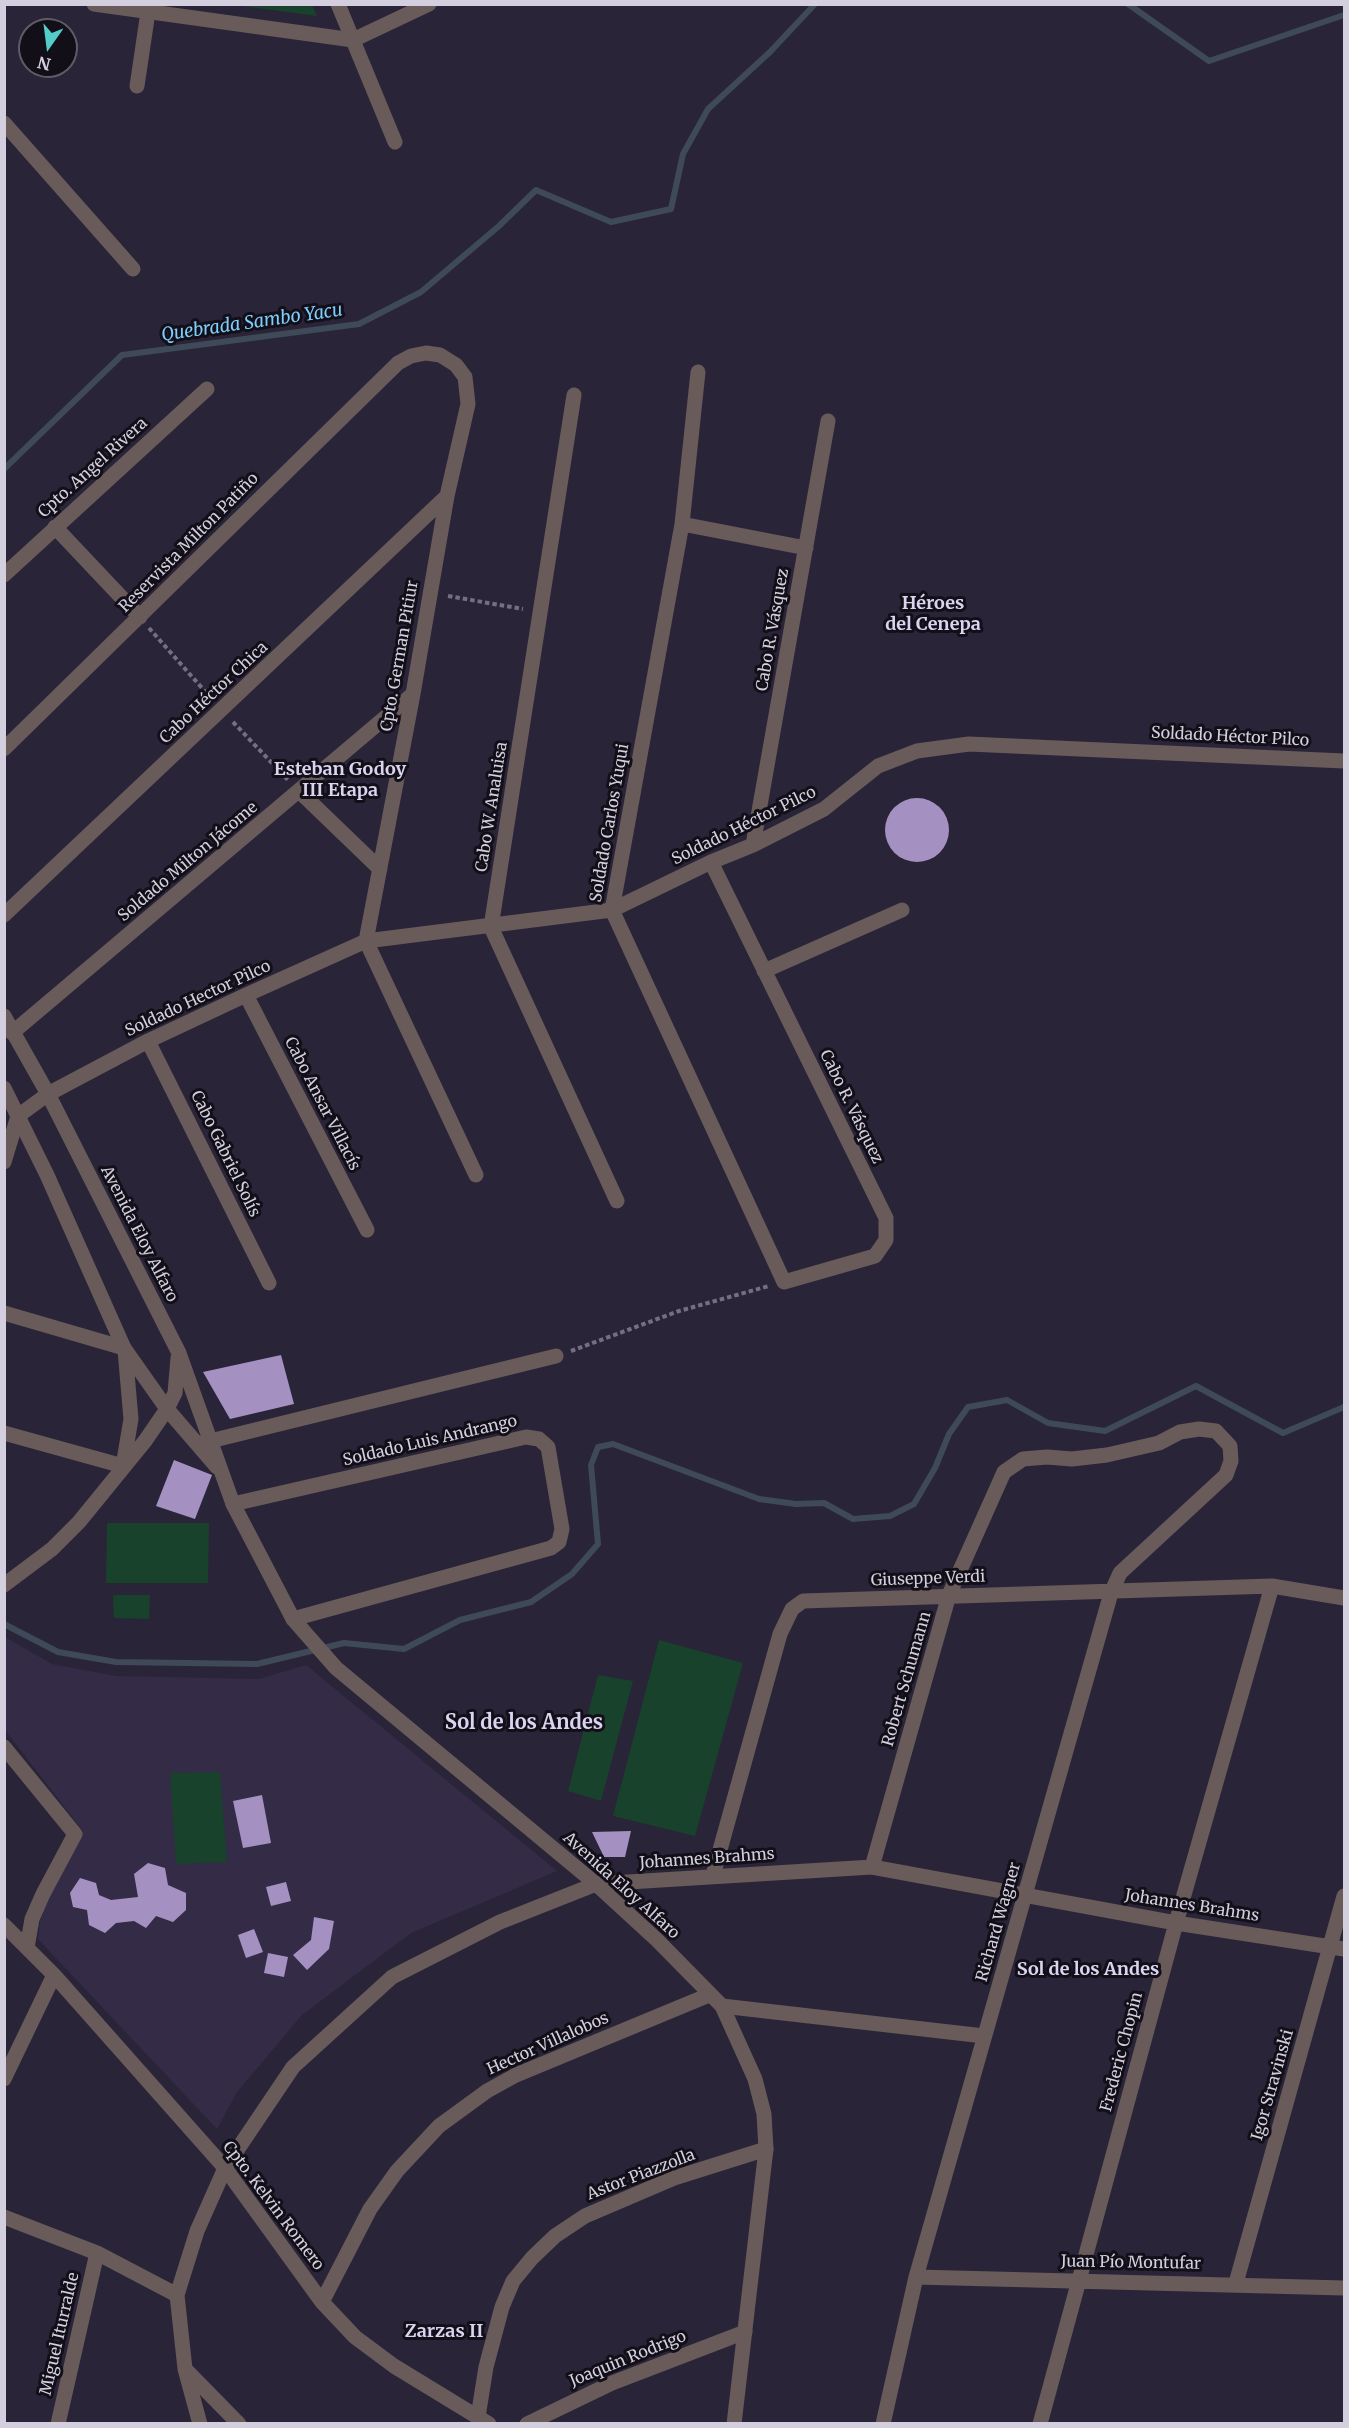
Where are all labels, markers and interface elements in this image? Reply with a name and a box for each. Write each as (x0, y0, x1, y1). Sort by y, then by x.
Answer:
north arrow (18, 18, 78, 78)
text: N (36, 52, 53, 75)
water label: Quebrada Sambo Yacu (160, 300, 344, 346)
street label: Cpto. Angel Rivera (34, 414, 152, 522)
street label: Reservista Milton Patiño (115, 469, 263, 617)
street label: Cabo R. Vásquez (753, 567, 793, 693)
street label: Cpto. German Pitiur (377, 579, 423, 733)
district label: Héroes del Cenepa (885, 593, 981, 636)
street label: Cabo Héctor Chica (156, 638, 272, 748)
street label: Soldado Héctor Pilco (1151, 723, 1309, 751)
street label: Cabo W. Analuisa (472, 741, 512, 873)
street label: Soldado Carlos Yuqui (587, 742, 633, 904)
district label: Esteban Godoy III Etapa (274, 759, 406, 802)
street label: Soldado Héctor Pilco (669, 783, 819, 869)
street label: Soldado Milton Jácome (114, 798, 262, 926)
street label: Soldado Hector Pilco (122, 957, 274, 1041)
street label: Cabo Ansar Villacís (280, 1034, 364, 1174)
street label: Cabo R. Vásquez (815, 1047, 887, 1167)
street label: Cabo Gabriel Solís (186, 1088, 264, 1220)
street label: Avenida Eloy Alfaro (96, 1163, 182, 1305)
street label: Soldado Luis Andrango (341, 1412, 519, 1470)
street label: Giuseppe Verdi (870, 1567, 986, 1591)
street label: Robert Schumann (879, 1609, 935, 1749)
district label: Sol de los Andes (445, 1711, 603, 1735)
street label: Avenida Eloy Alfaro (559, 1829, 683, 1943)
street label: Johannes Brahms (639, 1845, 775, 1873)
street label: Richard Wagner (973, 1860, 1025, 1984)
street label: Johannes Brahms (1124, 1886, 1260, 1926)
district label: Sol de los Andes (1017, 1959, 1159, 1981)
street label: Frederic Chopin (1097, 1990, 1147, 2114)
street label: Hector Villalobos (484, 2009, 612, 2079)
street label: Igor Stravinski (1248, 2027, 1298, 2143)
street label: Cpto. Kelvin Romero (218, 2138, 328, 2274)
street label: Astor Piazzolla (584, 2146, 698, 2204)
street label: Juan Pío Montufar (1061, 2252, 1201, 2274)
street label: Miguel Iturralde (37, 2271, 83, 2397)
district label: Zarzas II (405, 2321, 483, 2343)
street label: Joaquin Rodrigo (567, 2327, 689, 2391)

